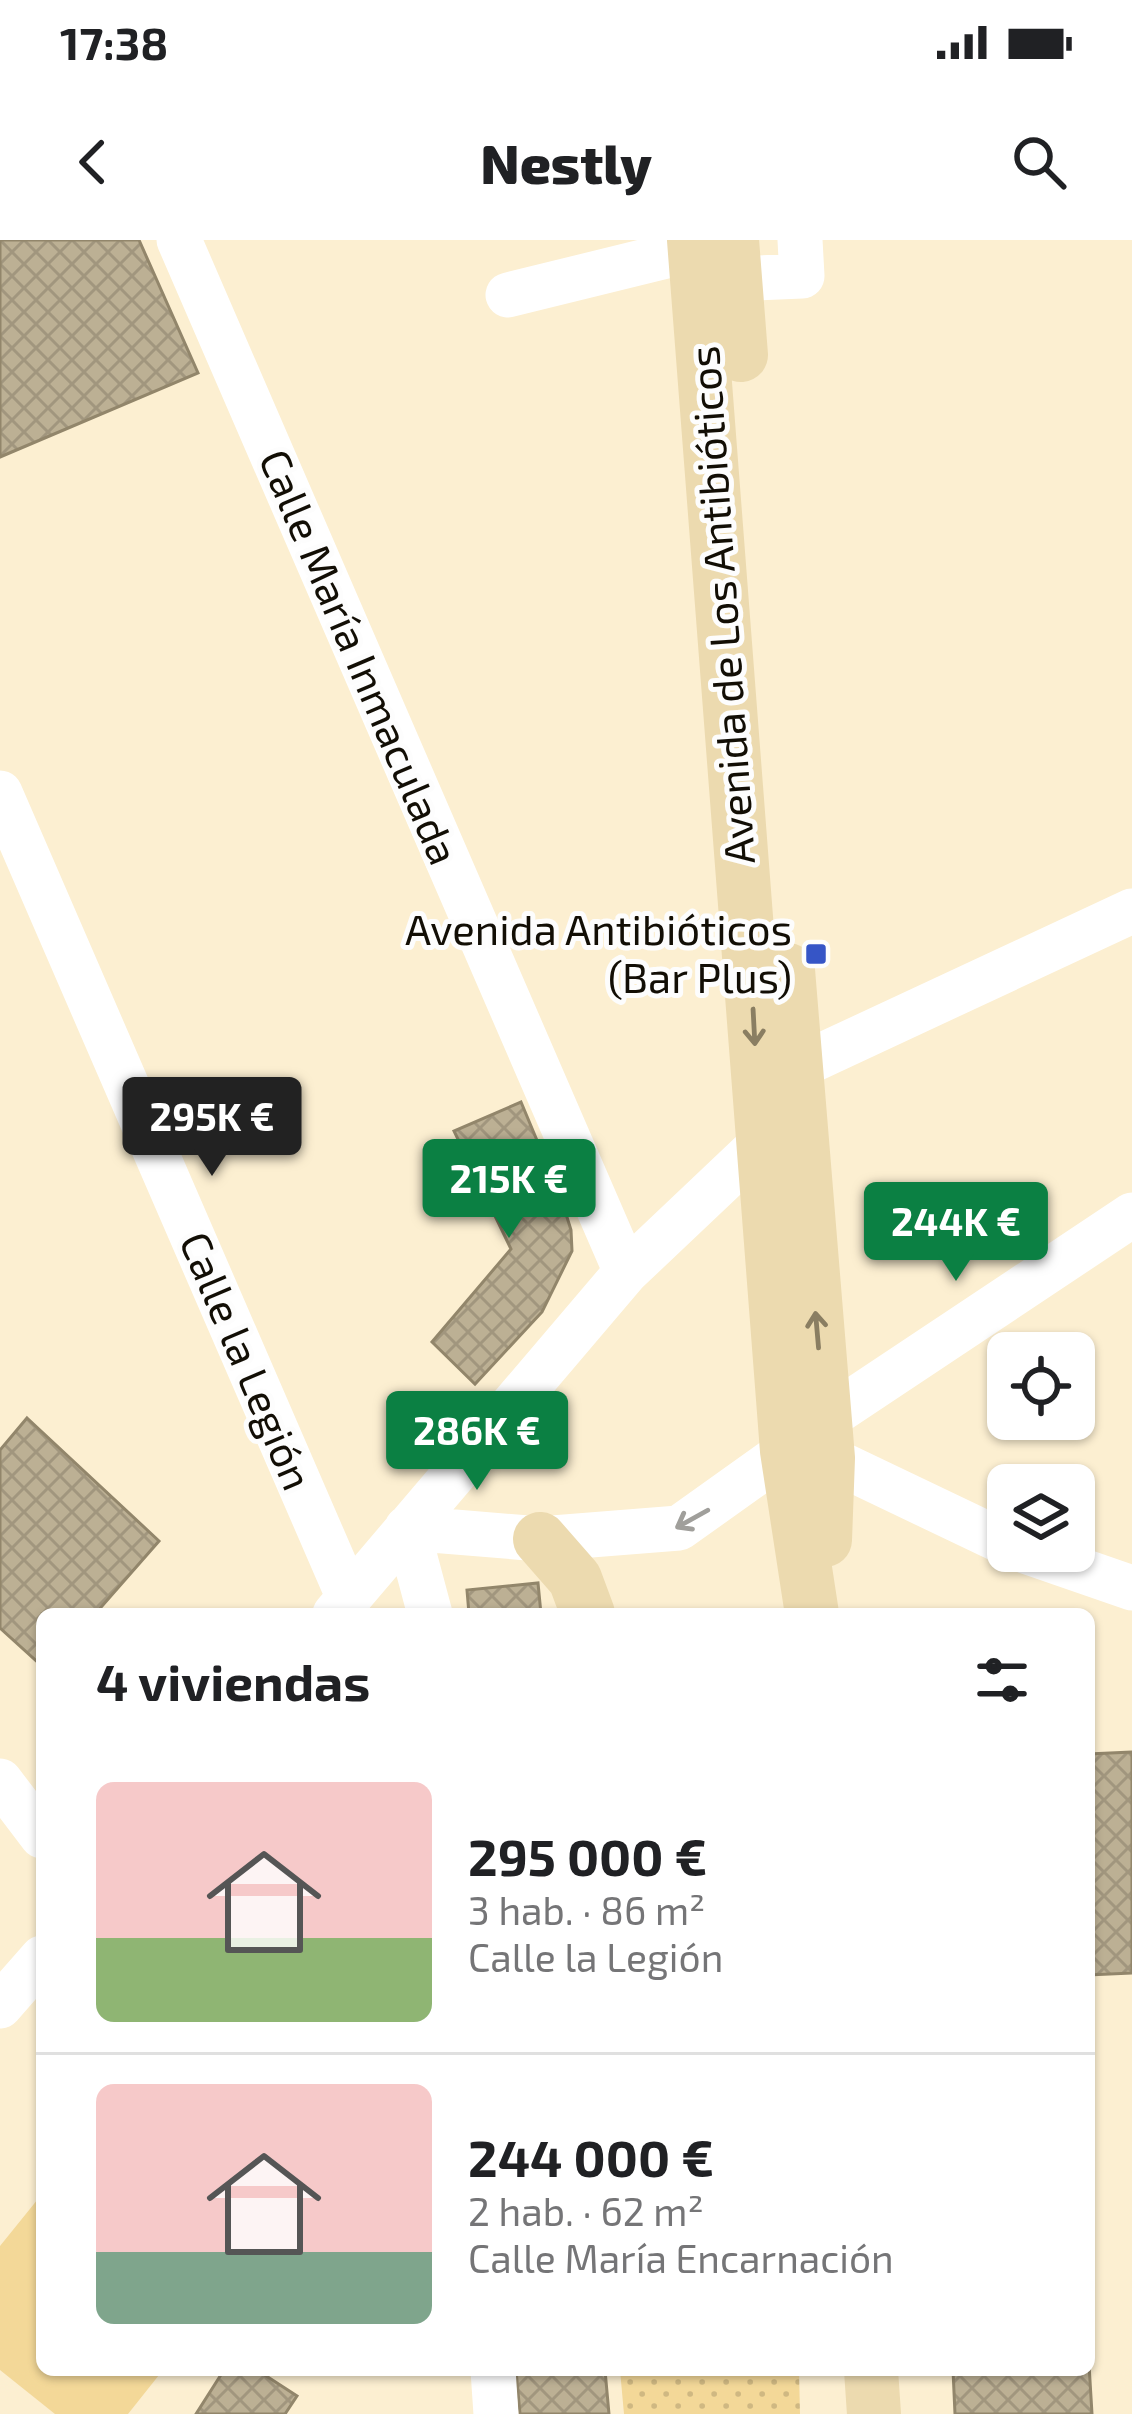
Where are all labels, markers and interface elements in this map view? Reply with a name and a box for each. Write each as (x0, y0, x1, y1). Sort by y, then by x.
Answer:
text: 17:38 (60, 15, 168, 69)
icon: back (60, 129, 126, 195)
icon: search (1006, 129, 1072, 195)
text: Nestly (480, 130, 652, 195)
street label: Avenida de Los Antibióticos (677, 344, 763, 866)
street label: Calle María Inmaculada (251, 441, 471, 871)
place label: Avenida Antibióticos (Bar Plus) (405, 903, 792, 1001)
marker: Avenida Antibióticos (Bar Plus) (803, 941, 829, 967)
one-way arrow (743, 1007, 766, 1046)
pin: 295K € (114, 1077, 310, 1179)
text: 295K € (150, 1092, 275, 1139)
pin: 215K € (411, 1139, 607, 1241)
text: 215K € (450, 1154, 568, 1201)
pin: 244K € (858, 1182, 1054, 1284)
text: 244K € (891, 1197, 1021, 1244)
street label: Calle la Legión (171, 1224, 325, 1497)
one-way arrow (805, 1311, 828, 1350)
map controls (987, 1332, 1095, 1572)
button: locate (987, 1332, 1095, 1440)
pin: 286K € (379, 1391, 575, 1493)
text: 286K € (413, 1406, 541, 1453)
button: layers (987, 1464, 1095, 1572)
one-way arrow (675, 1508, 710, 1531)
icon: filters (969, 1647, 1035, 1713)
text: 4 viviendas (96, 1650, 370, 1711)
text: 295 000 € (468, 1825, 707, 1886)
icon: home (192, 1830, 336, 1974)
text: 3 hab. · 86 m² (468, 1886, 705, 1933)
text: Calle la Legión (468, 1933, 723, 1980)
text: 244 000 € (468, 2126, 714, 2187)
icon: home (192, 2132, 336, 2276)
text: 2 hab. · 62 m² (468, 2187, 704, 2234)
text: Calle María Encarnación (468, 2234, 894, 2281)

